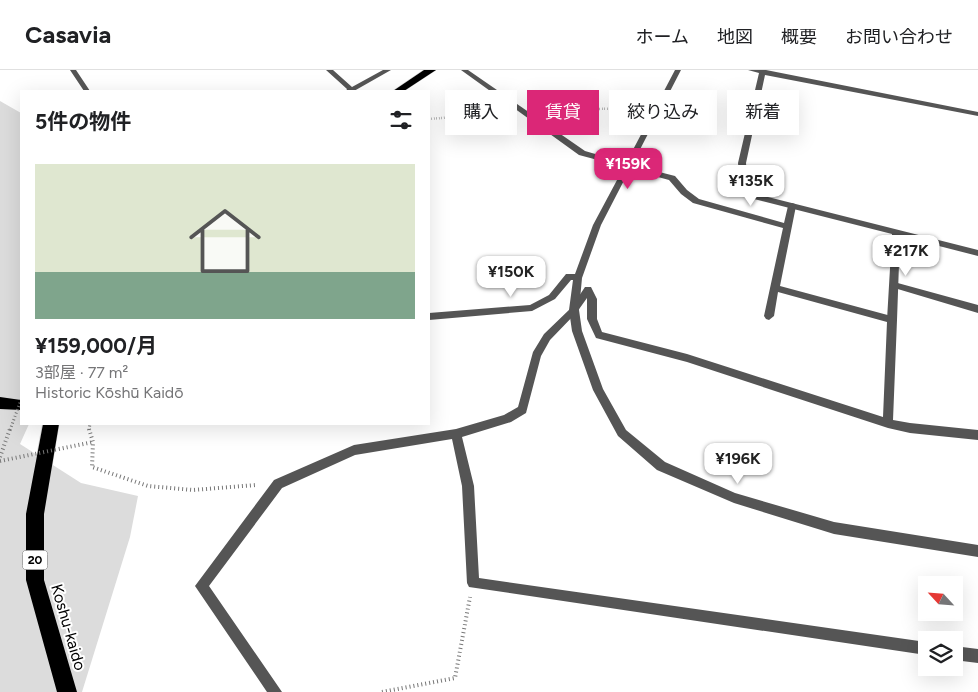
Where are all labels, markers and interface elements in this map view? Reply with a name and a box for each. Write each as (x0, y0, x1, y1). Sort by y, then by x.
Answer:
text: Casavia (25, 20, 111, 49)
text: ホーム (636, 26, 689, 48)
text: 地図 (717, 26, 753, 48)
text: 概要 (781, 26, 817, 48)
text: お問い合わせ (845, 26, 953, 48)
chip: 購入 (445, 90, 517, 135)
chip: 賃貸 (527, 90, 599, 135)
chip: 絞り込み (609, 90, 717, 135)
chip: 新着 (727, 90, 799, 135)
icon: filters (387, 106, 415, 134)
text: 5件の物件 (35, 109, 131, 134)
pin: ¥159K (593, 148, 663, 190)
text: ¥159K (605, 154, 651, 173)
pin: ¥135K (716, 164, 786, 207)
text: ¥135K (728, 171, 774, 190)
icon: home (180, 196, 270, 286)
pin: ¥217K (871, 234, 941, 277)
text: ¥217K (883, 241, 929, 260)
pin: ¥150K (476, 256, 546, 298)
text: ¥150K (488, 262, 534, 281)
text: ¥159,000/月 (35, 333, 157, 358)
text: 3部屋 · 77 m² (35, 363, 128, 382)
text: Historic Kōshū Kaidō (35, 383, 184, 402)
pin: ¥196K (703, 442, 773, 485)
text: ¥196K (715, 449, 761, 468)
road number: 20 (22, 550, 48, 570)
north arrow (918, 576, 962, 621)
map controls (918, 576, 963, 676)
street label: Koshu-kaido (47, 582, 90, 673)
button: layers (918, 631, 963, 676)

